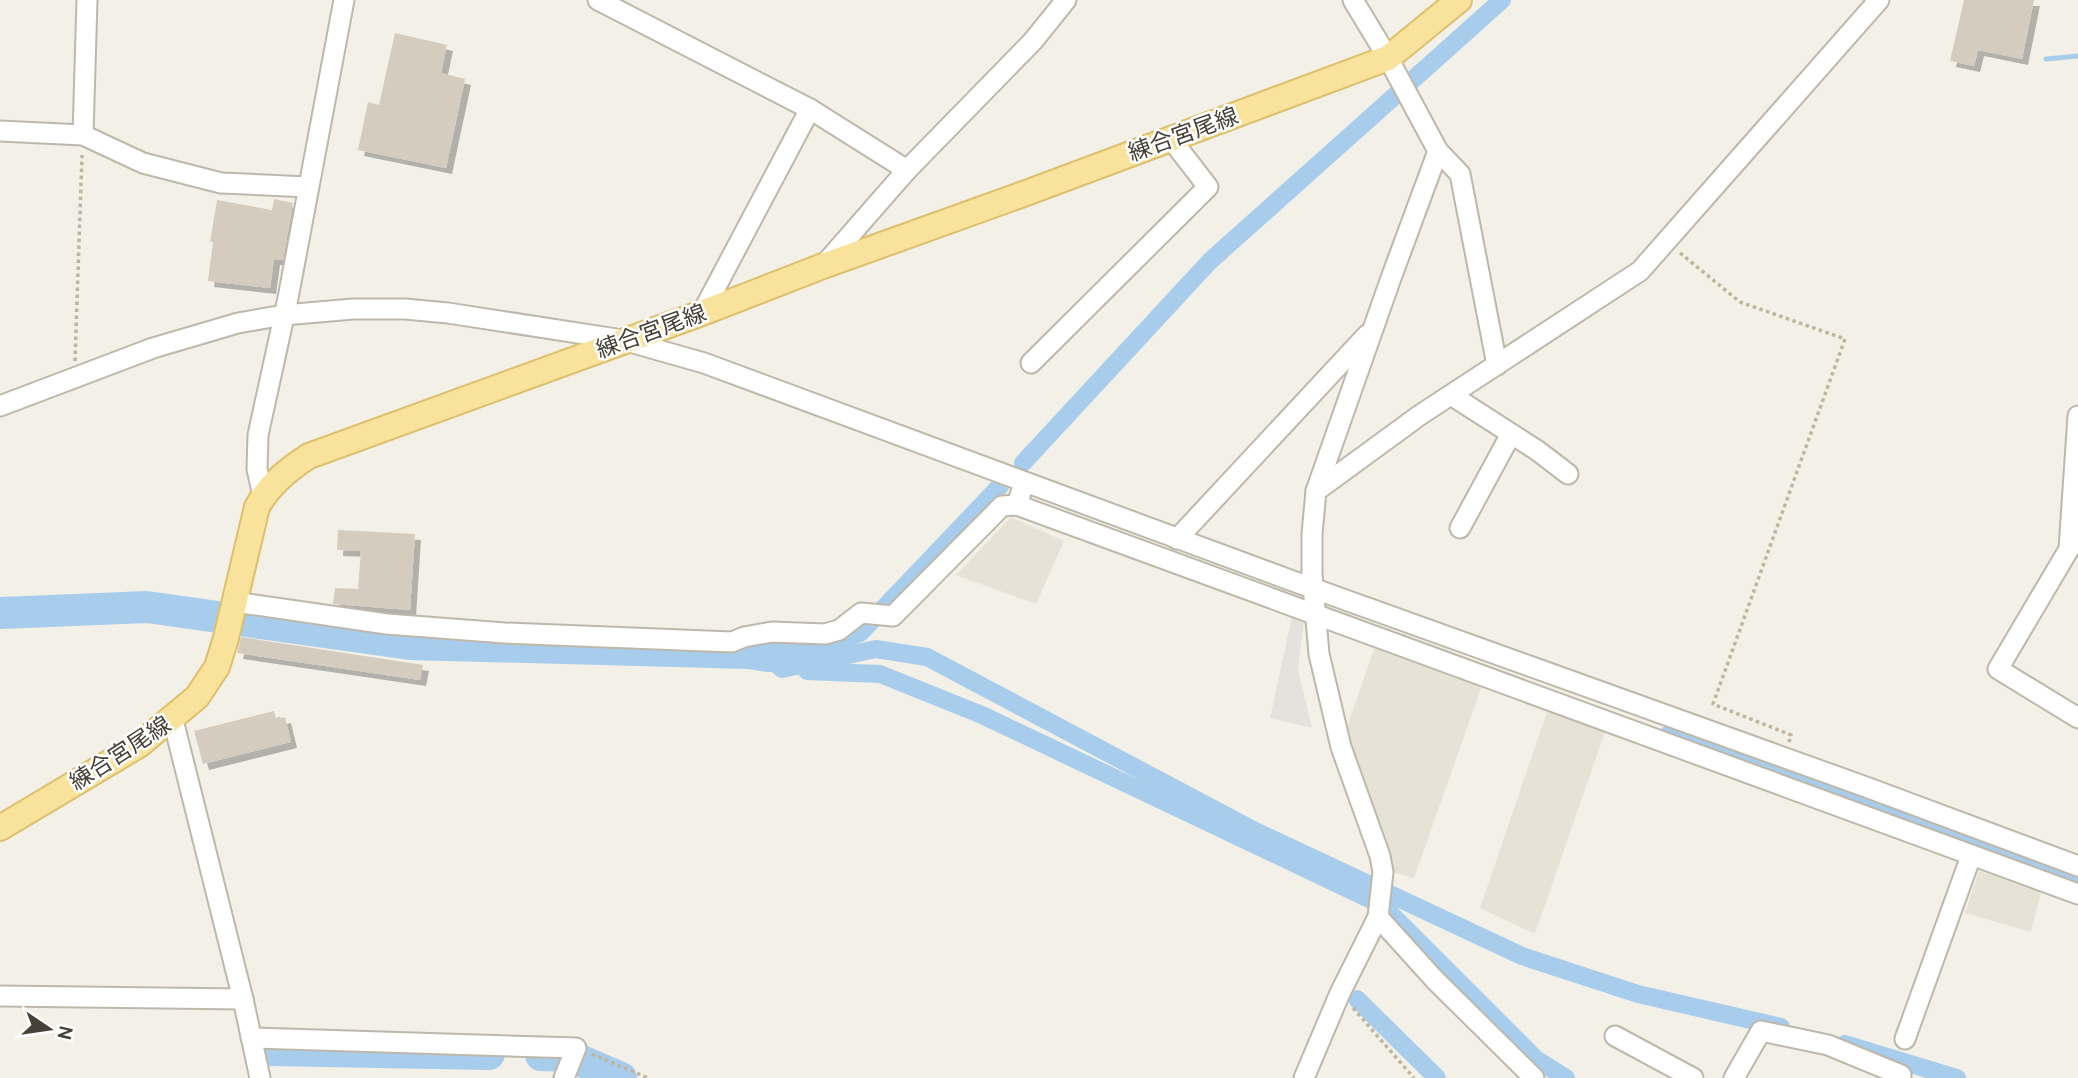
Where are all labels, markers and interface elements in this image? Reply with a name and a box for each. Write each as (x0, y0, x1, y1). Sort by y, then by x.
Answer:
street label: 練合宮尾線 (1124, 101, 1242, 167)
street label: 練合宮尾線 (592, 298, 710, 364)
street label: 練合宮尾線 (64, 710, 176, 796)
north arrow (14, 994, 84, 1064)
text: N (52, 1024, 78, 1042)

